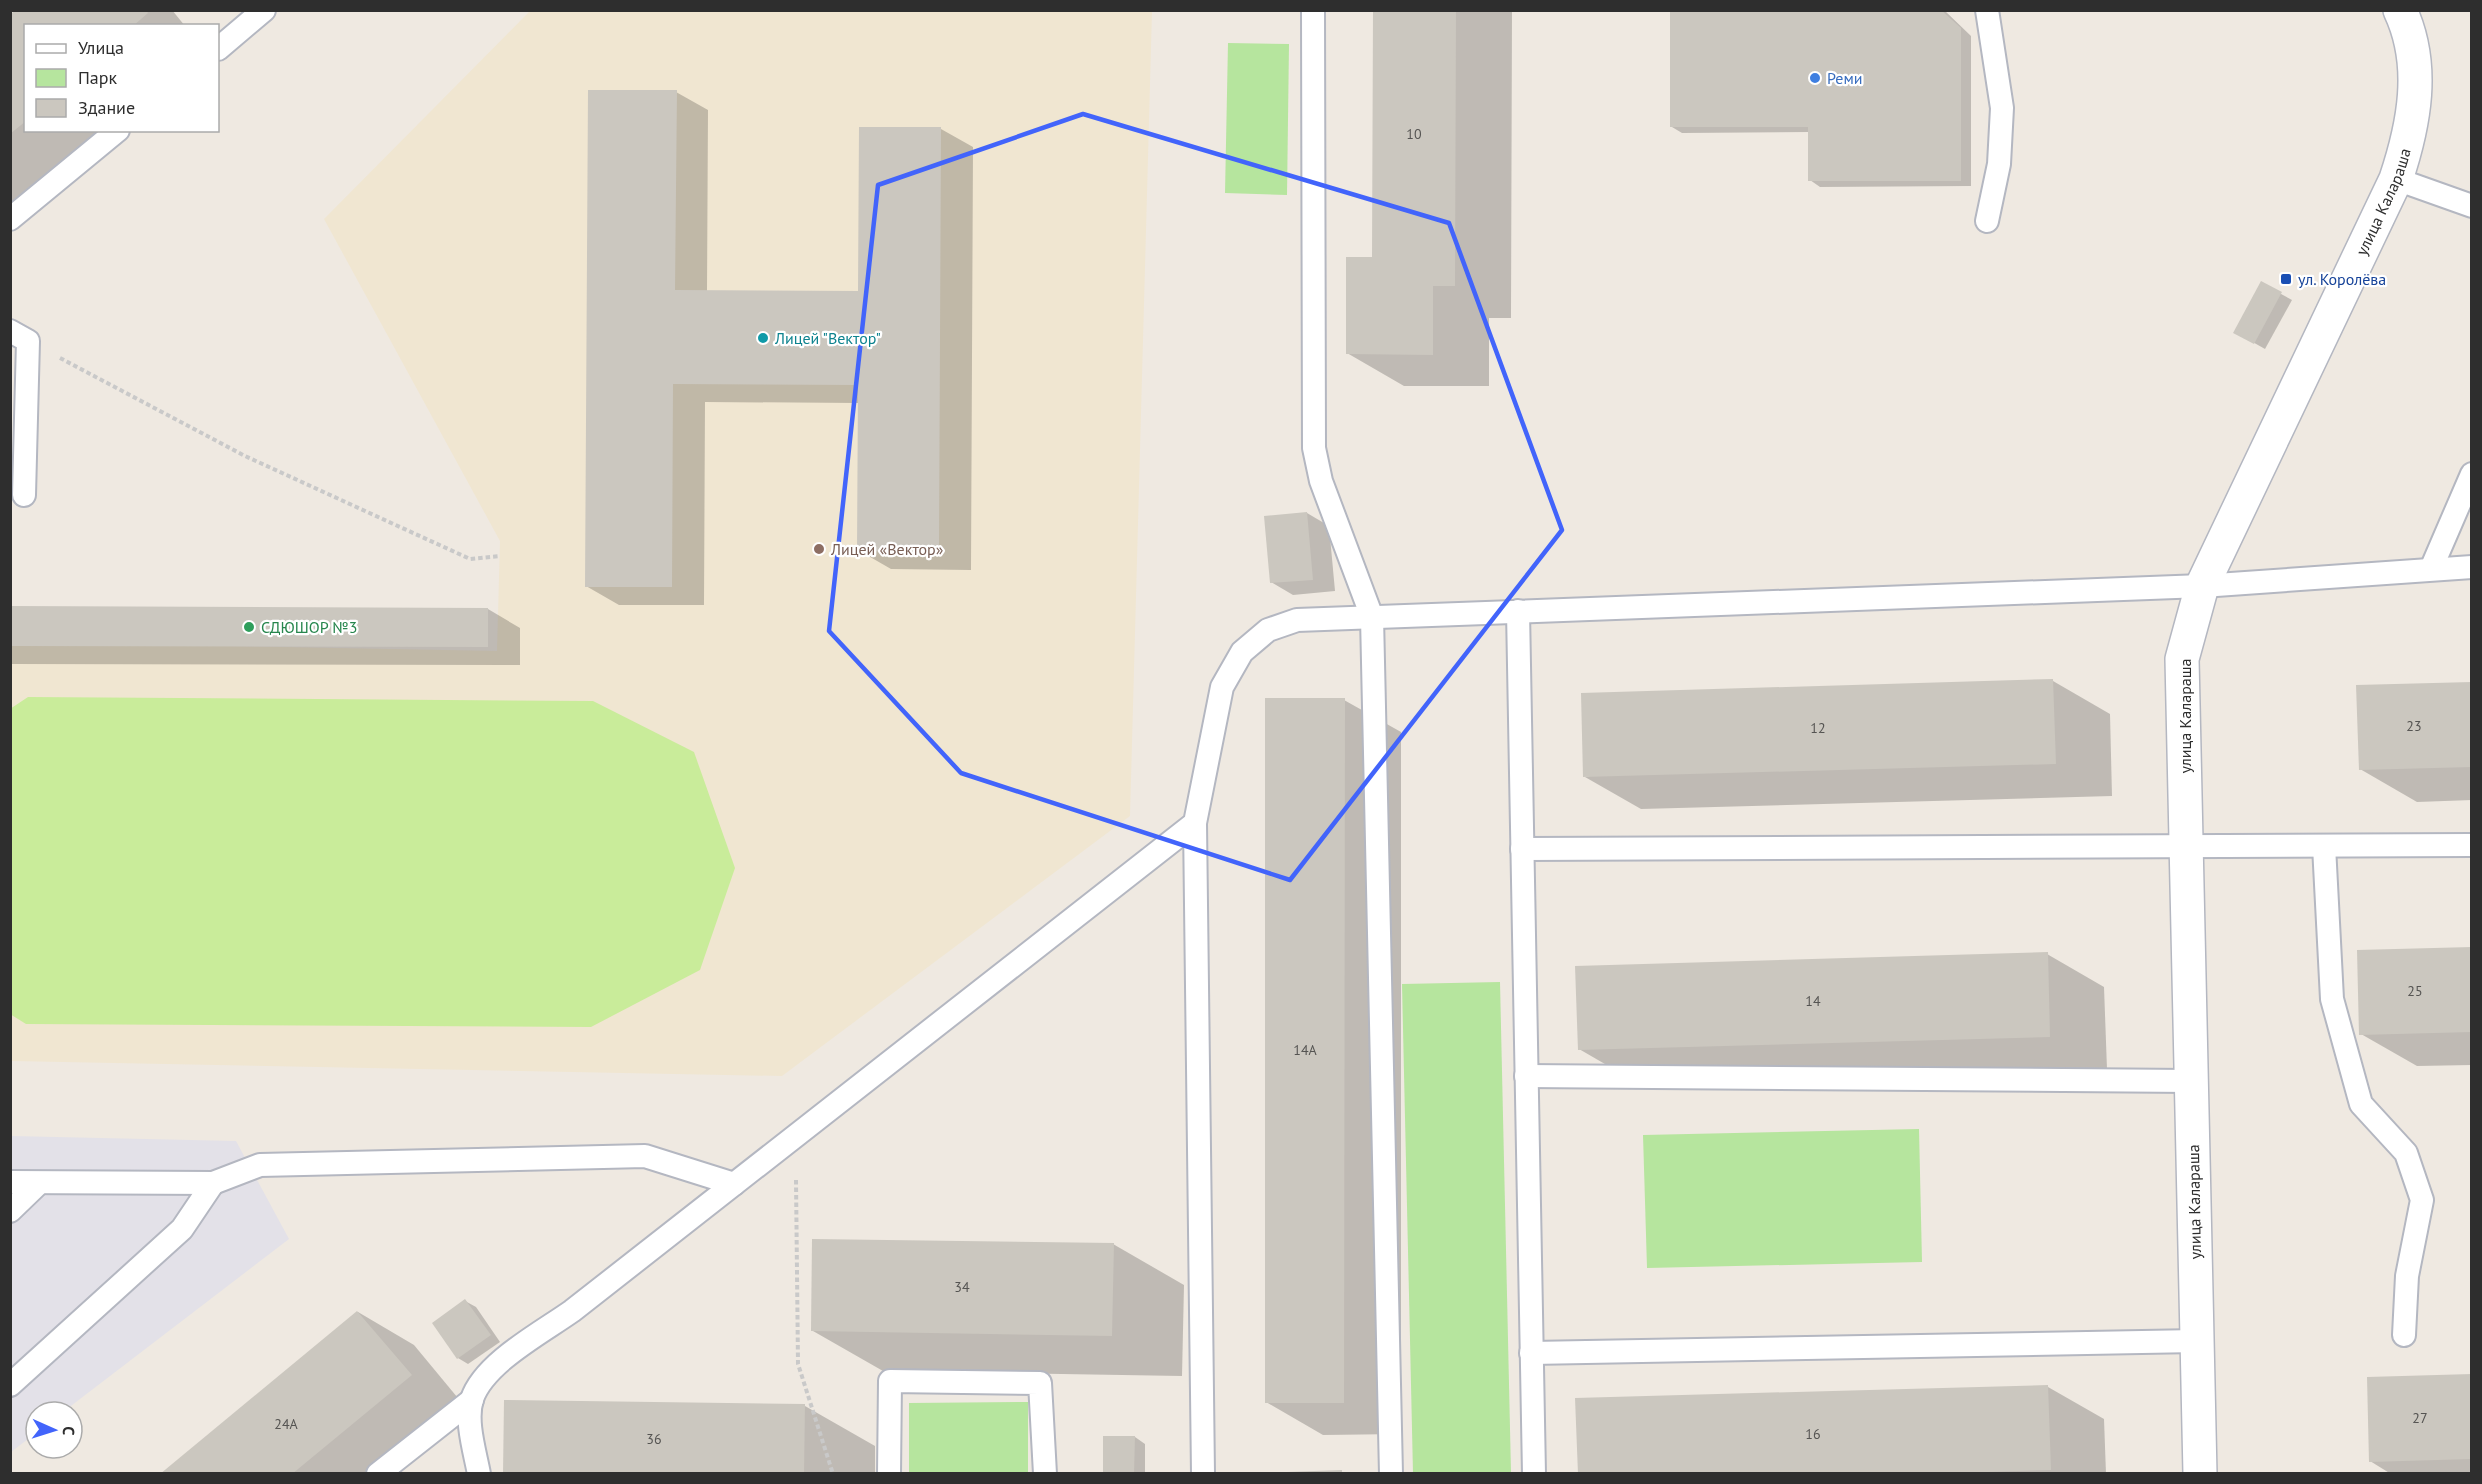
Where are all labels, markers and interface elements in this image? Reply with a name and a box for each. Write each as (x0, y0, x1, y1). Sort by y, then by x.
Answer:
legend (24, 24, 219, 132)
text: Улица (78, 36, 124, 59)
text: Парк (78, 66, 118, 89)
place label: Реми (1827, 68, 1863, 88)
marker: Реми (1808, 71, 1822, 85)
text: Здание (78, 96, 135, 119)
house number: 10 (1406, 125, 1422, 143)
street label: улица Калараша (2351, 146, 2415, 258)
place label: ул. Королёва (2298, 269, 2386, 289)
marker: ул. Королёва (2279, 272, 2293, 286)
place label: Лицей "Вектор" (774, 328, 881, 348)
marker: Лицей "Вектор" (756, 331, 770, 345)
place label: Лицей «Вектор» (830, 539, 944, 559)
marker: Лицей «Вектор» (812, 542, 826, 556)
place label: СДЮШОР №3 (261, 617, 357, 637)
marker: СДЮШОР №3 (242, 620, 256, 634)
street label: улица Калараша (2175, 659, 2195, 773)
house number: 23 (2406, 717, 2422, 735)
house number: 12 (1810, 719, 1826, 737)
house number: 25 (2407, 982, 2423, 1000)
house number: 14 (1805, 992, 1821, 1010)
house number: 14А (1293, 1041, 1318, 1059)
street label: улица Калараша (2183, 1144, 2205, 1260)
house number: 34 (954, 1278, 970, 1296)
north arrow (24, 1400, 84, 1460)
house number: 27 (2412, 1409, 2428, 1427)
house number: 24А (274, 1415, 299, 1433)
house number: 16 (1805, 1425, 1821, 1443)
text: С (59, 1426, 79, 1436)
house number: 36 (646, 1430, 662, 1448)

